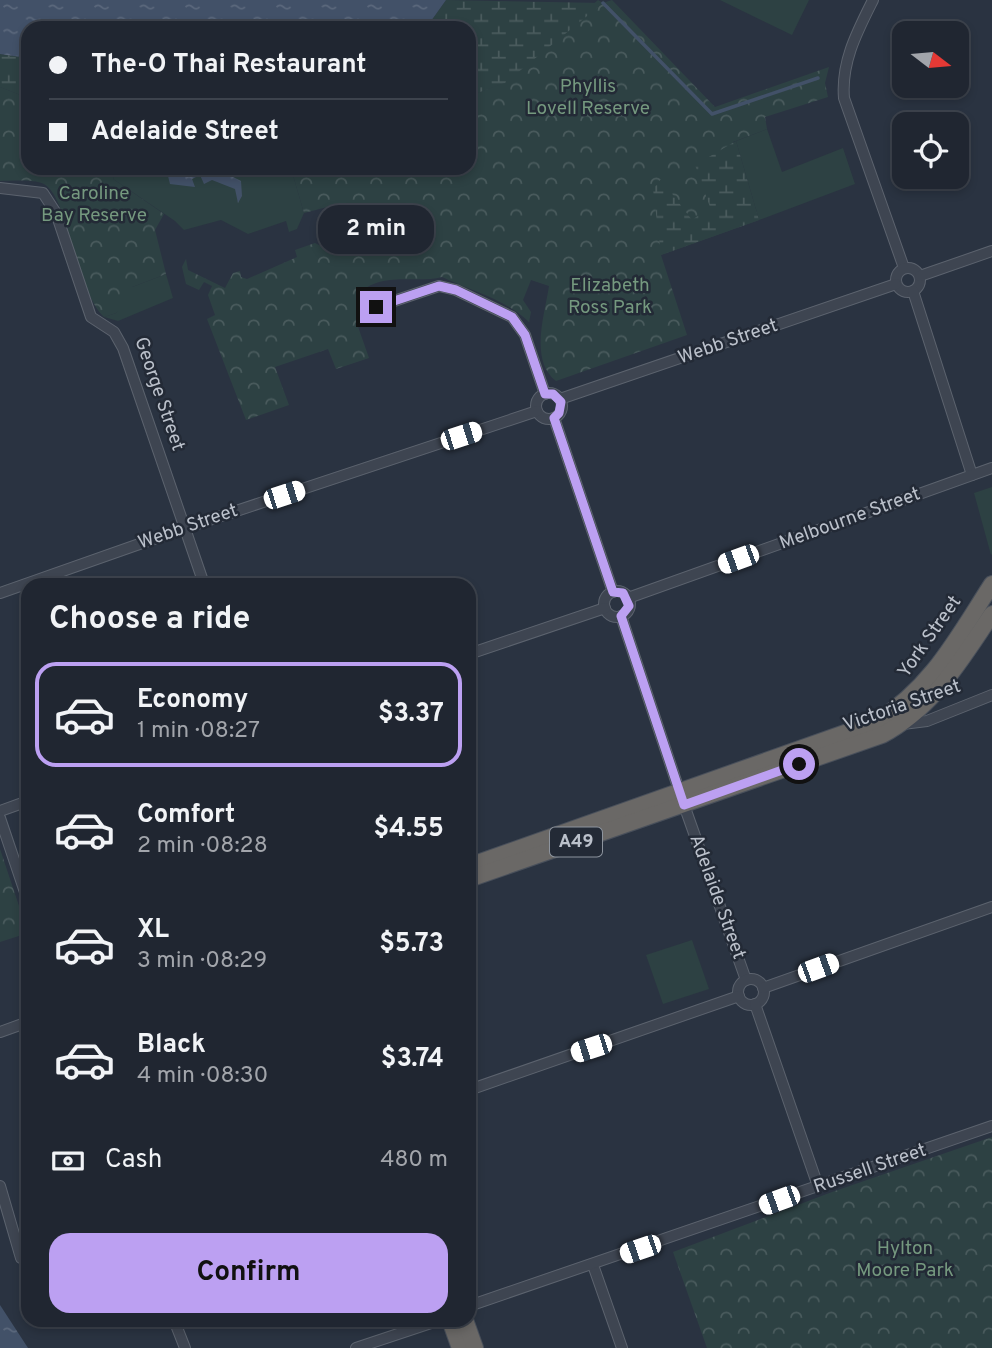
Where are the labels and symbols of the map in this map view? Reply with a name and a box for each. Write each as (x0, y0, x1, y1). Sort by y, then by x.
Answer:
north arrow (892, 21, 970, 98)
park label: Phyllis Lovell Reserve (526, 75, 650, 121)
park label: Caroline Bay Reserve (41, 182, 147, 228)
callout: 2 min (318, 205, 434, 254)
park label: Elizabeth Ross Park (568, 274, 652, 320)
route end (360, 291, 392, 323)
street label: Webb Street (675, 314, 781, 370)
street label: George Street (128, 334, 190, 454)
car (438, 420, 485, 452)
car (261, 479, 308, 511)
street label: Melbourne Street (776, 482, 924, 556)
street label: Webb Street (135, 499, 241, 555)
car (715, 542, 762, 576)
street label: York Street (893, 591, 967, 683)
street label: Victoria Street (840, 675, 964, 737)
route start (783, 748, 815, 780)
road number: A49 (550, 828, 602, 856)
street label: Adelaide Street (683, 831, 751, 963)
car (795, 951, 842, 985)
car (568, 1032, 615, 1064)
street label: Russell Street (810, 1139, 930, 1199)
car (756, 1183, 803, 1217)
car (617, 1232, 664, 1266)
park label: Hylton Moore Park (856, 1237, 954, 1283)

